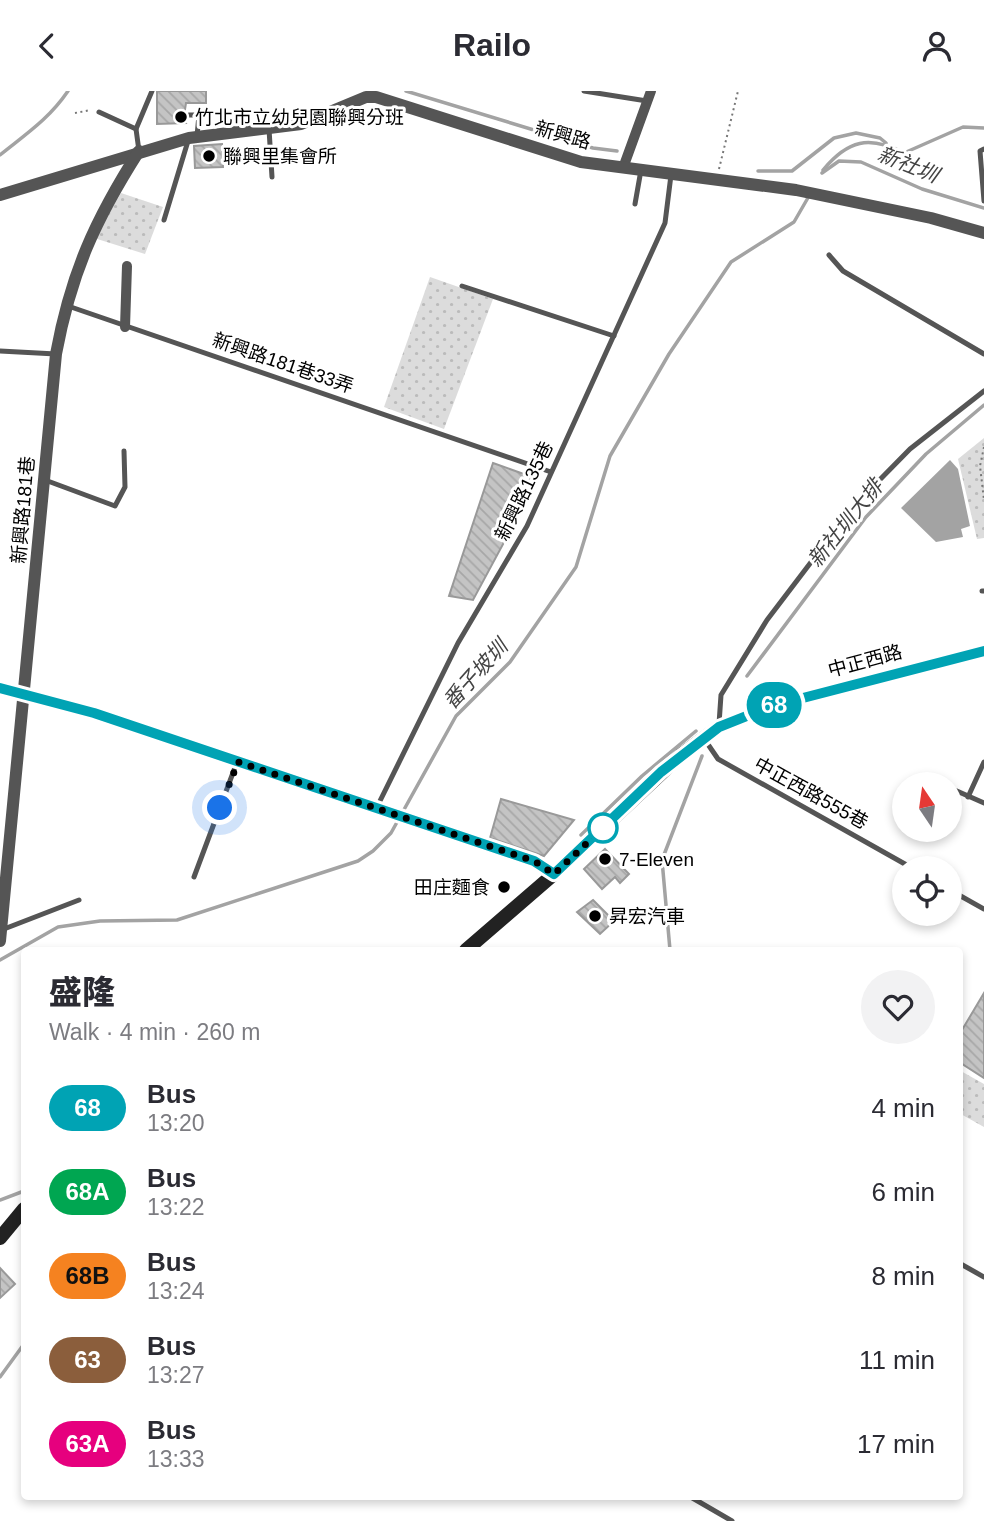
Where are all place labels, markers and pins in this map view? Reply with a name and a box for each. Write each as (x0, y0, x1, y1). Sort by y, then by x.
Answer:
place label: 竹北市立幼兒園聯興分班 (195, 107, 404, 128)
marker: 竹北市立幼兒園聯興分班 (173, 109, 189, 125)
place label: 聯興里集會所 (223, 146, 337, 167)
marker: 聯興里集會所 (201, 148, 217, 164)
unlabelled marker (588, 813, 618, 843)
place label: 7-Eleven (619, 849, 694, 870)
marker: 7-Eleven (597, 851, 613, 867)
place label: 田庄麵食 (414, 877, 490, 898)
marker: 田庄麵食 (496, 879, 512, 895)
place label: 昇宏汽車 (609, 906, 685, 927)
marker: 昇宏汽車 (587, 908, 603, 924)

